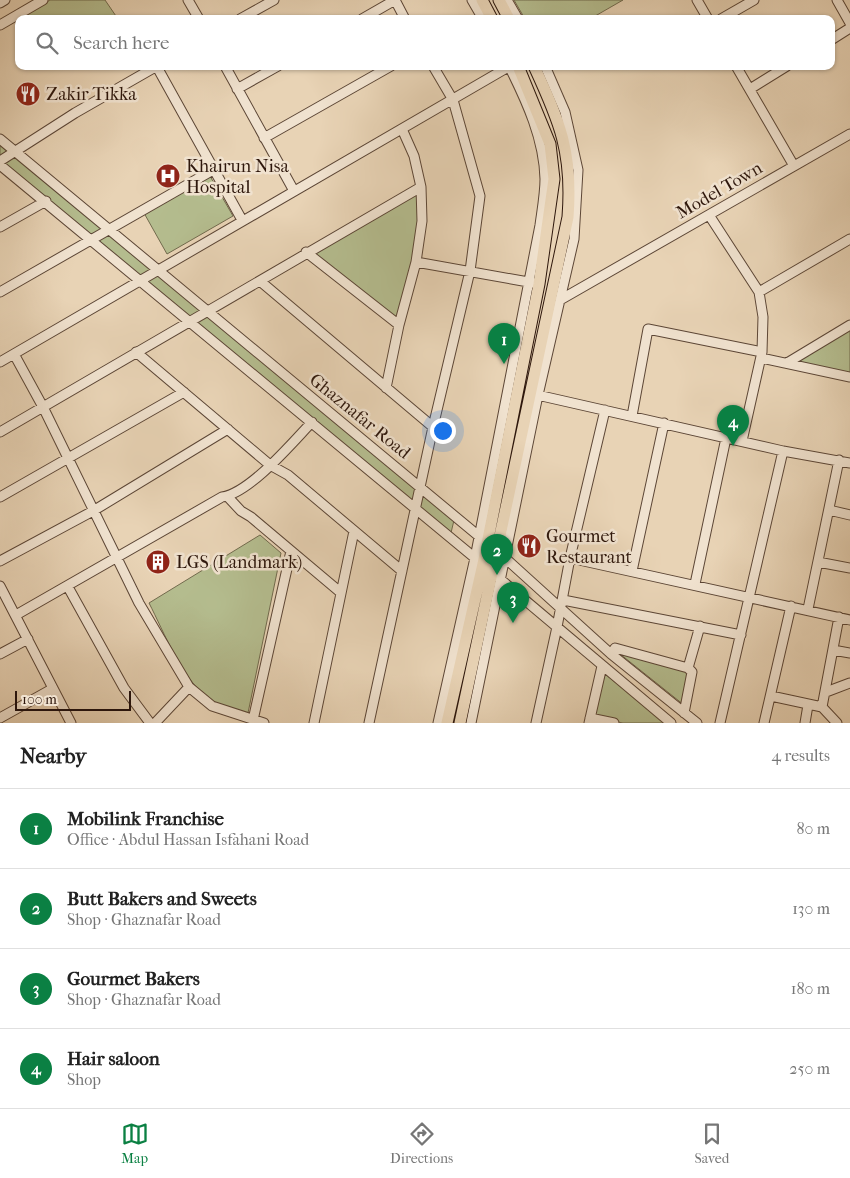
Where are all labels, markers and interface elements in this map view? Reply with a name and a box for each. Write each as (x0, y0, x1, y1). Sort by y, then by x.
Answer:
search box (15, 15, 835, 70)
icon: search (33, 29, 61, 57)
text: Search here (73, 32, 169, 54)
restaurant icon: Zakir Tikka (15, 81, 41, 107)
place label: Zakir Tikka (46, 84, 137, 105)
place label: Khairun Nisa Hospital (186, 156, 289, 198)
street label: Model Town (672, 157, 767, 224)
hospital icon: Khairun Nisa Hospital (155, 163, 181, 189)
pin: 1 (488, 323, 520, 364)
street label: Ghaznafar Road (305, 369, 415, 464)
pin: 4 (717, 405, 749, 446)
your location (430, 418, 456, 444)
place label: Gourmet Restaurant (546, 526, 633, 568)
restaurant icon: Gourmet Restaurant (516, 533, 542, 559)
pin: 2 (481, 534, 513, 575)
building icon: LGS (Landmark) (145, 549, 171, 575)
place label: LGS (Landmark) (176, 552, 302, 573)
pin: 3 (497, 582, 529, 623)
scale bar (15, 688, 131, 711)
text: 100 m (22, 691, 57, 708)
text: Nearby (20, 744, 86, 768)
text: 4 results (772, 746, 830, 765)
text: Mobilink Franchise (67, 808, 224, 830)
text: 1 (33, 819, 39, 838)
text: 80 m (796, 819, 830, 838)
text: Office · Abdul Hassan Isfahani Road (67, 830, 309, 849)
text: Butt Bakers and Sweets (67, 888, 257, 910)
text: 2 (32, 899, 40, 918)
text: 130 m (792, 899, 830, 918)
text: Shop · Ghaznafar Road (67, 910, 221, 929)
text: Gourmet Bakers (67, 968, 200, 990)
text: 3 (33, 979, 39, 998)
text: 180 m (791, 979, 830, 998)
text: Shop · Ghaznafar Road (67, 990, 221, 1009)
text: Hair saloon (67, 1048, 160, 1070)
text: 4 (31, 1059, 41, 1078)
text: 250 m (789, 1059, 830, 1078)
text: Shop (67, 1070, 101, 1089)
tab: Map (121, 1120, 149, 1167)
tab: Directions (390, 1120, 453, 1167)
tab: Saved (695, 1120, 729, 1167)

